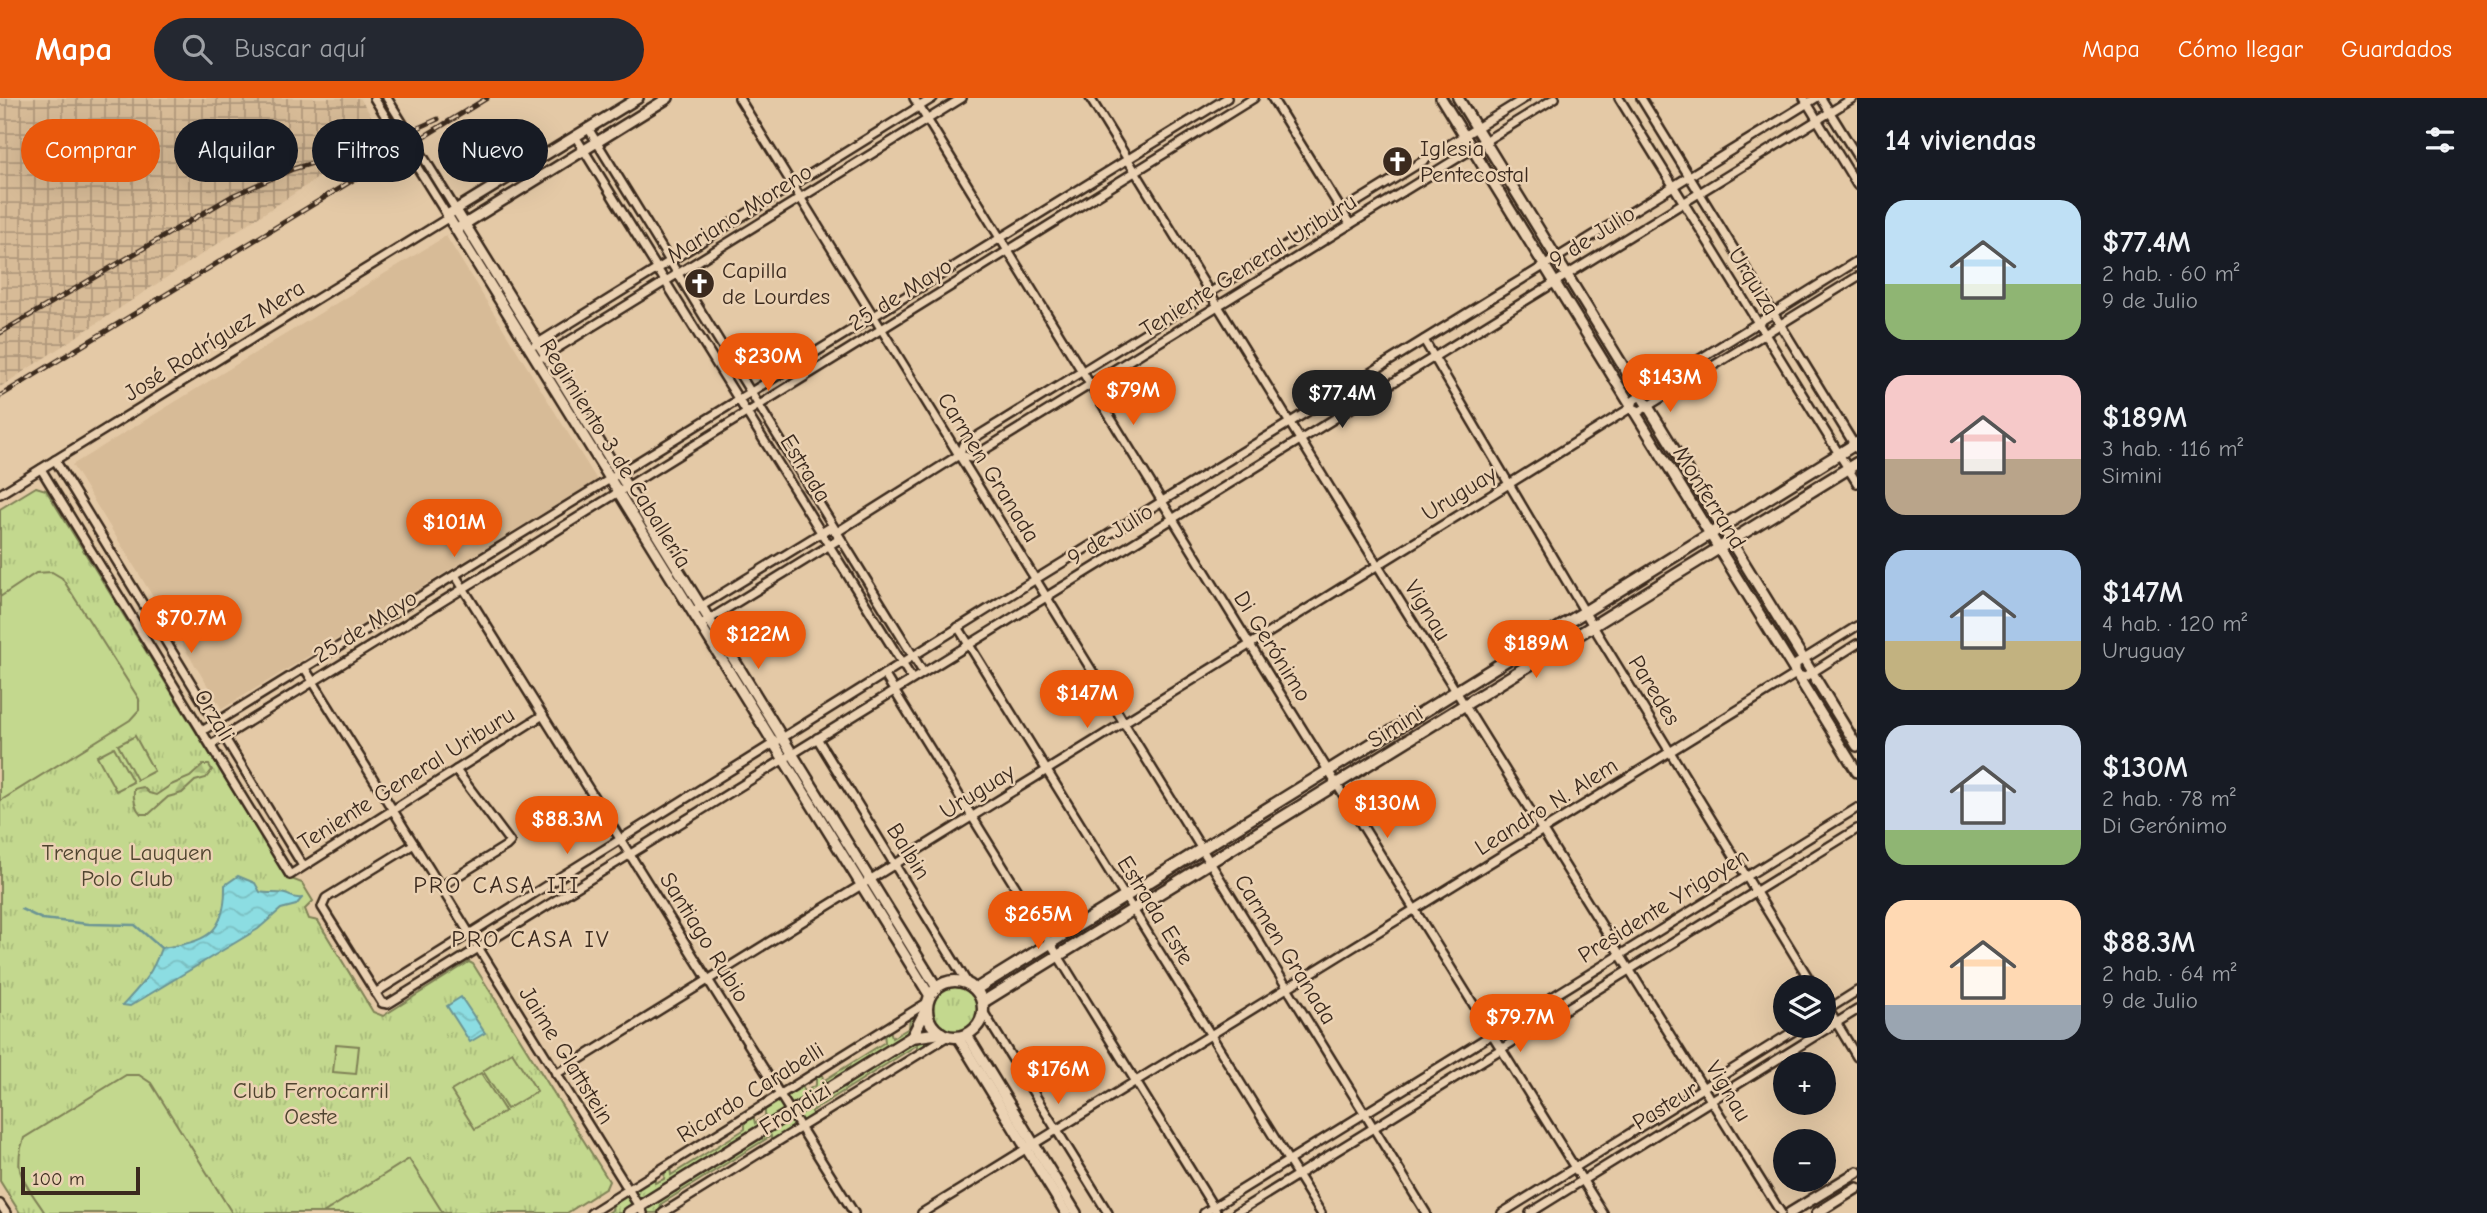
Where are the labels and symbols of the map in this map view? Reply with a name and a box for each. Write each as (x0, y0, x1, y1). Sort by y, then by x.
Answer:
place label: Iglesia Pentecostal (1420, 135, 1529, 188)
church icon: Iglesia Pentecostal (1380, 144, 1414, 178)
street label: Mariano Moreno (662, 158, 817, 269)
street label: Teniente General Uriburu (1135, 188, 1361, 343)
street label: 9 de Julio (1544, 200, 1640, 273)
street label: Urquiza (1722, 242, 1785, 320)
street label: 25 de Mayo (844, 252, 957, 337)
place label: Capilla de Lourdes (722, 257, 830, 310)
church icon: Capilla de Lourdes (682, 266, 716, 300)
street label: José Rodríguez Mera (119, 274, 310, 407)
street label: Regimiento 3 de Caballería (534, 334, 697, 573)
pin: $230M (719, 334, 817, 393)
pin: $143M (1621, 354, 1719, 414)
pin: $79M (1092, 368, 1174, 427)
pin: $77.4M (1285, 370, 1399, 430)
street label: Carmen Granada (932, 387, 1046, 547)
street label: Estrada (774, 429, 837, 507)
street label: Monferrand (1667, 441, 1752, 554)
street label: Uruguay (1417, 460, 1502, 527)
street label: 9 de Julio (1062, 498, 1158, 571)
pin: $101M (405, 500, 503, 559)
street label: Vignau (1399, 575, 1457, 645)
street label: 25 de Mayo (309, 584, 422, 669)
street label: Di Gerónimo (1228, 586, 1317, 706)
pin: $70.7M (134, 596, 248, 655)
pin: $122M (709, 612, 807, 671)
pin: $189M (1487, 620, 1585, 680)
street label: Paredes (1623, 650, 1687, 730)
pin: $147M (1038, 670, 1136, 730)
street label: Orzali (189, 685, 240, 746)
street label: Simini (1363, 699, 1428, 754)
street label: Teniente General Uriburu (293, 701, 519, 856)
street label: Leandro N. Alem (1470, 752, 1623, 861)
street label: Uruguay (935, 758, 1020, 825)
pin: $130M (1338, 780, 1436, 840)
pin: $88.3M (510, 796, 624, 856)
street label: Balbin (881, 818, 936, 884)
park label: Trenque Lauquen Polo Club (42, 839, 212, 892)
street label: Presidente Yrigoyen (1573, 842, 1753, 969)
street label: Estrada Este (1111, 851, 1200, 970)
street label: Santiago Rubio (654, 867, 755, 1007)
street label: Carmen Granada (1229, 869, 1343, 1029)
district label: PRO CASA III (413, 871, 581, 899)
pin: $265M (989, 892, 1087, 951)
district label: PRO CASA IV (451, 925, 611, 953)
street label: Jaime Glattstein (513, 981, 620, 1129)
pin: $79.7M (1463, 995, 1577, 1054)
street label: Ricardo Carabelli (672, 1036, 829, 1148)
pin: $176M (1009, 1046, 1107, 1106)
street label: Vignau (1700, 1056, 1757, 1127)
street label: Pasteur (1628, 1075, 1704, 1136)
street label: Frondizi (754, 1076, 836, 1141)
park label: Club Ferrocarril Oeste (233, 1077, 389, 1130)
scale bar (21, 1164, 140, 1196)

